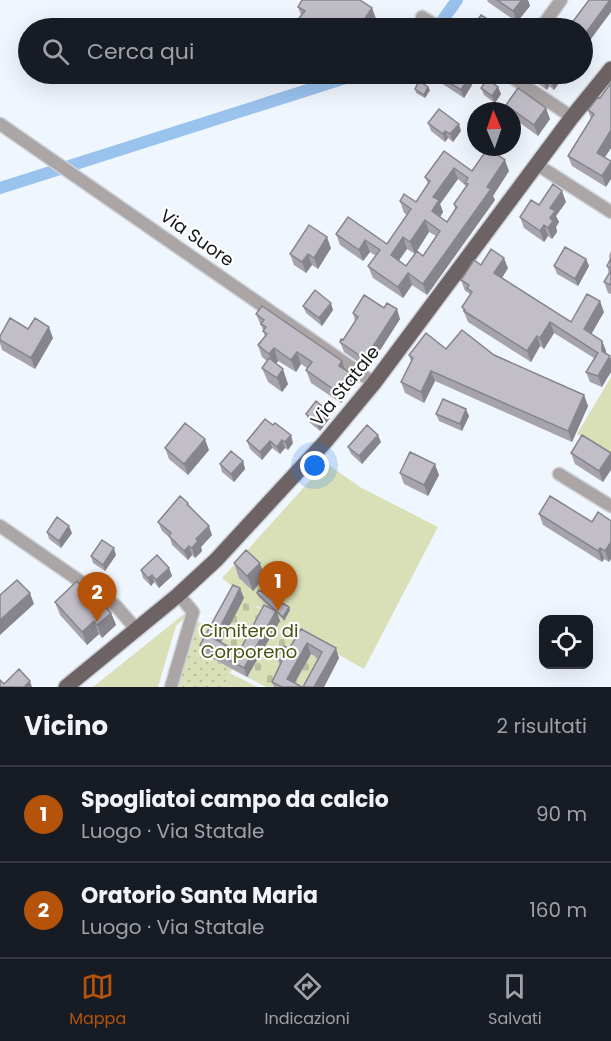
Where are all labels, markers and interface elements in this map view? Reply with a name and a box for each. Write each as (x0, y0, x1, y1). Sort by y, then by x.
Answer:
search box (18, 18, 593, 84)
icon: search (39, 35, 72, 68)
text: Cerca qui (87, 36, 194, 67)
north arrow (467, 102, 521, 156)
street label: Via Suore (155, 203, 239, 272)
street label: Via Statale (304, 340, 385, 431)
your location (300, 451, 329, 480)
pin: 1 (258, 562, 298, 611)
pin: 2 (78, 572, 116, 622)
map controls (539, 615, 593, 669)
button: locate (539, 615, 593, 669)
park label: Cimitero di Corporeno (200, 618, 298, 664)
text: Vicino (24, 708, 108, 744)
text: 2 risultati (497, 712, 587, 740)
text: Spogliatoi campo da calcio (81, 784, 389, 815)
text: 1 (40, 800, 47, 828)
text: 90 m (536, 800, 587, 828)
text: Luogo · Via Statale (81, 817, 264, 845)
text: Oratorio Santa Maria (81, 880, 318, 911)
text: 2 (38, 896, 49, 924)
text: 160 m (529, 896, 587, 924)
text: Luogo · Via Statale (81, 913, 264, 941)
tab: Mappa (69, 970, 126, 1031)
tab: Indicazioni (265, 970, 350, 1031)
tab: Salvati (488, 970, 542, 1031)

